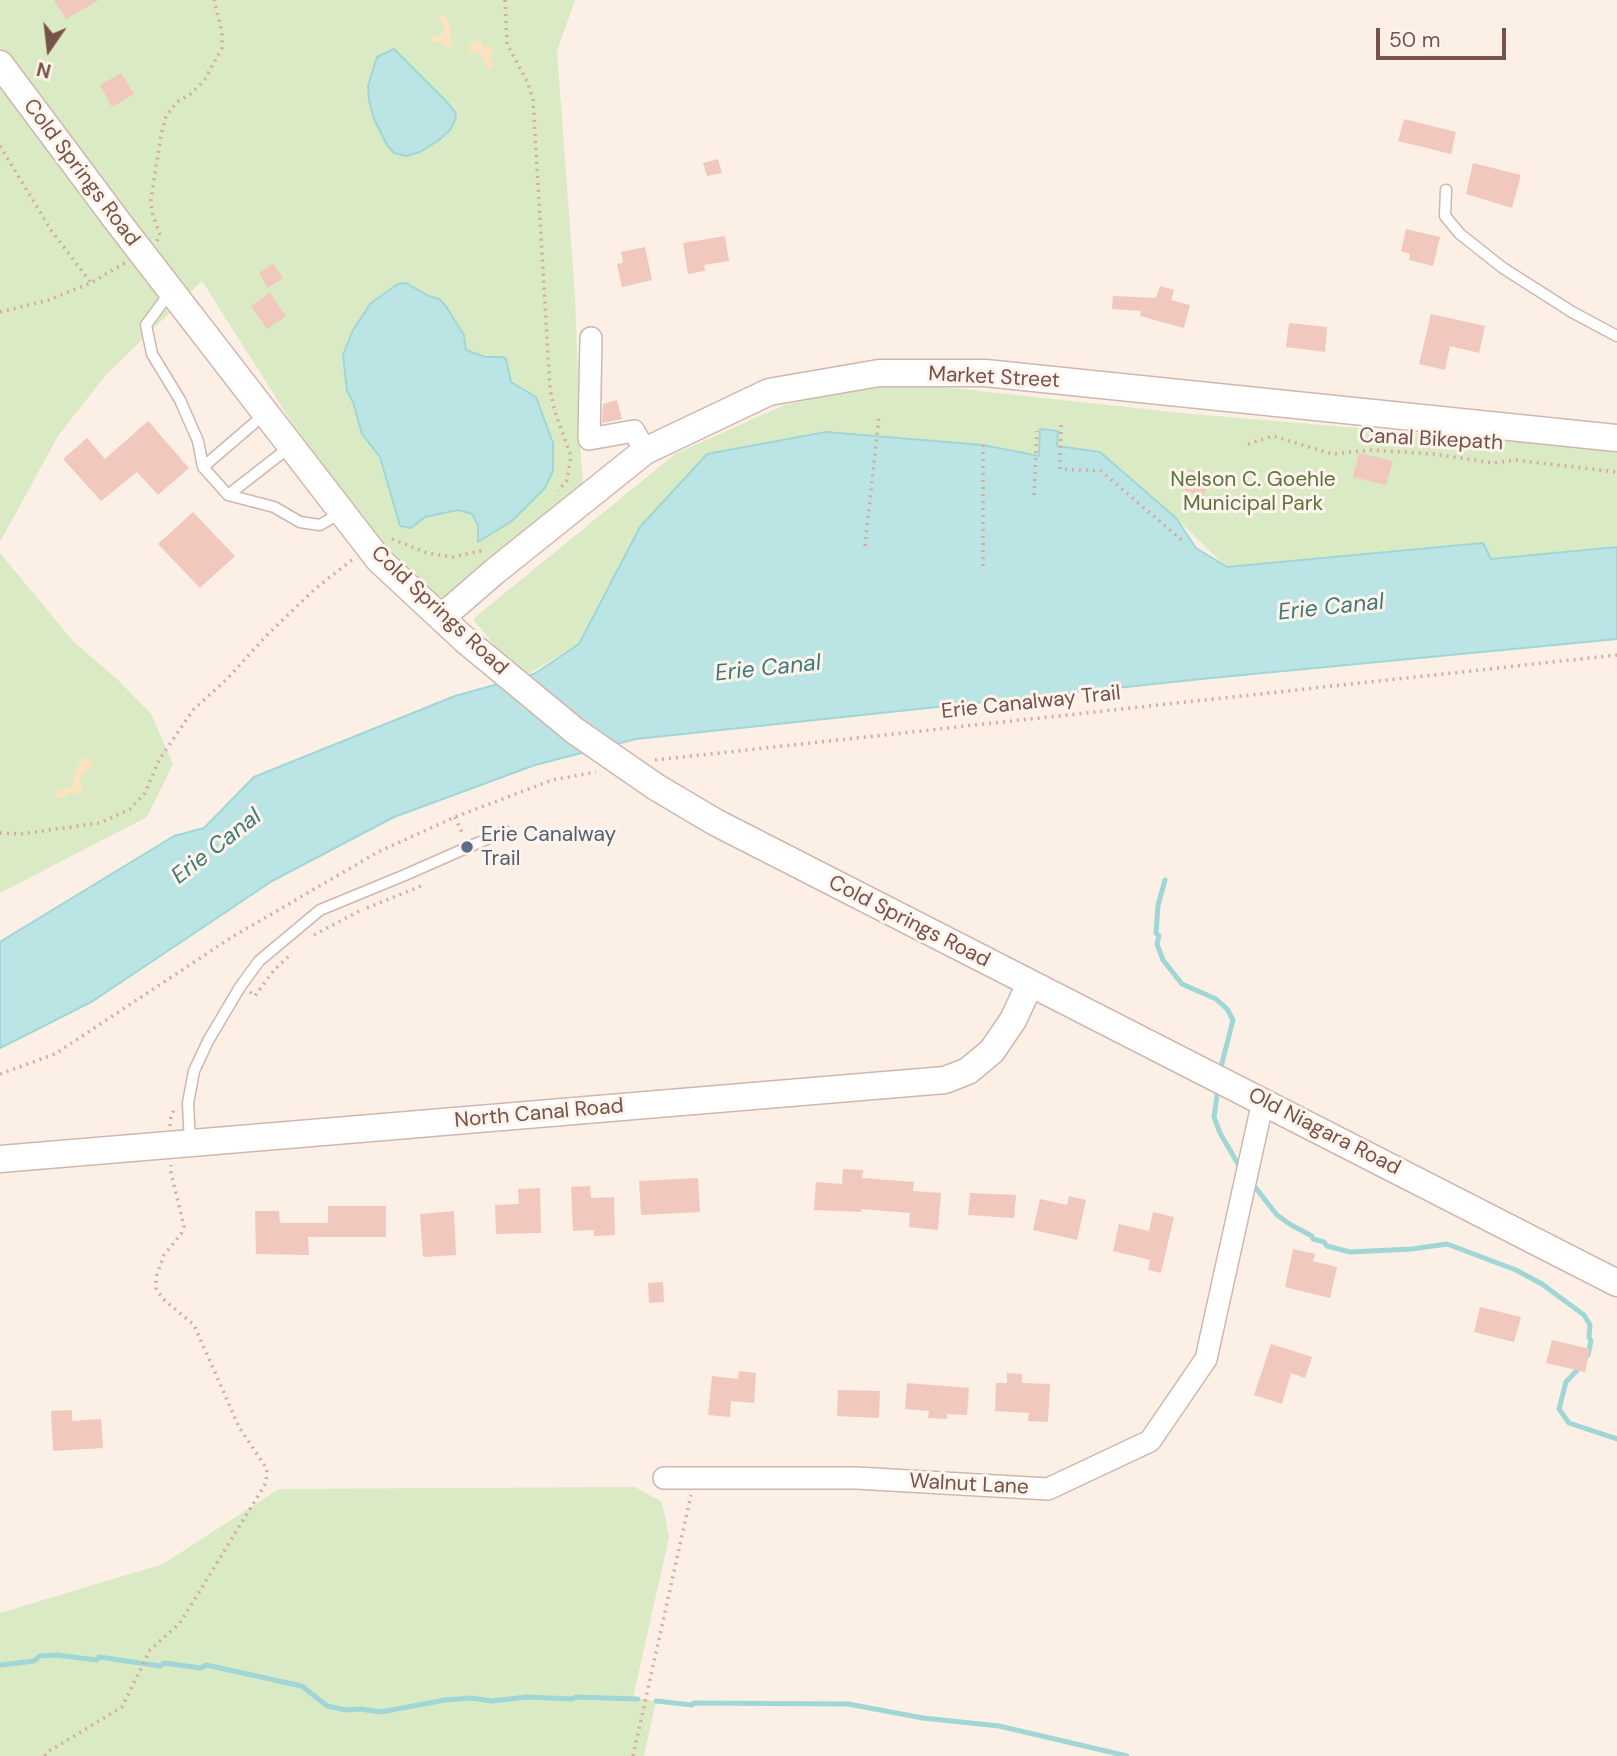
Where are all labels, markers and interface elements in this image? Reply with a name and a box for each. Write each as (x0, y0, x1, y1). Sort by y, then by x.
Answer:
north arrow (14, 14, 84, 84)
scale bar (1379, 14, 1508, 58)
text: 50 m (1389, 26, 1440, 54)
text: N (34, 56, 54, 84)
street label: Cold Springs Road (17, 94, 145, 252)
street label: Market Street (928, 362, 1060, 394)
street label: Canal Bikepath (1358, 424, 1504, 456)
park label: Nelson C. Goehle Municipal Park (1170, 467, 1336, 517)
street label: Cold Springs Road (365, 541, 513, 681)
water label: Erie Canal (1277, 589, 1385, 627)
water label: Erie Canal (714, 650, 822, 688)
street label: Erie Canalway Trail (940, 681, 1122, 725)
water label: Erie Canal (167, 803, 267, 891)
place label: Erie Canalway Trail (481, 822, 616, 872)
marker: Erie Canalway Trail (459, 839, 475, 855)
street label: Cold Springs Road (824, 870, 994, 974)
street label: Old Niagara Road (1244, 1083, 1404, 1181)
street label: North Canal Road (453, 1094, 625, 1134)
street label: Walnut Lane (909, 1469, 1029, 1501)

